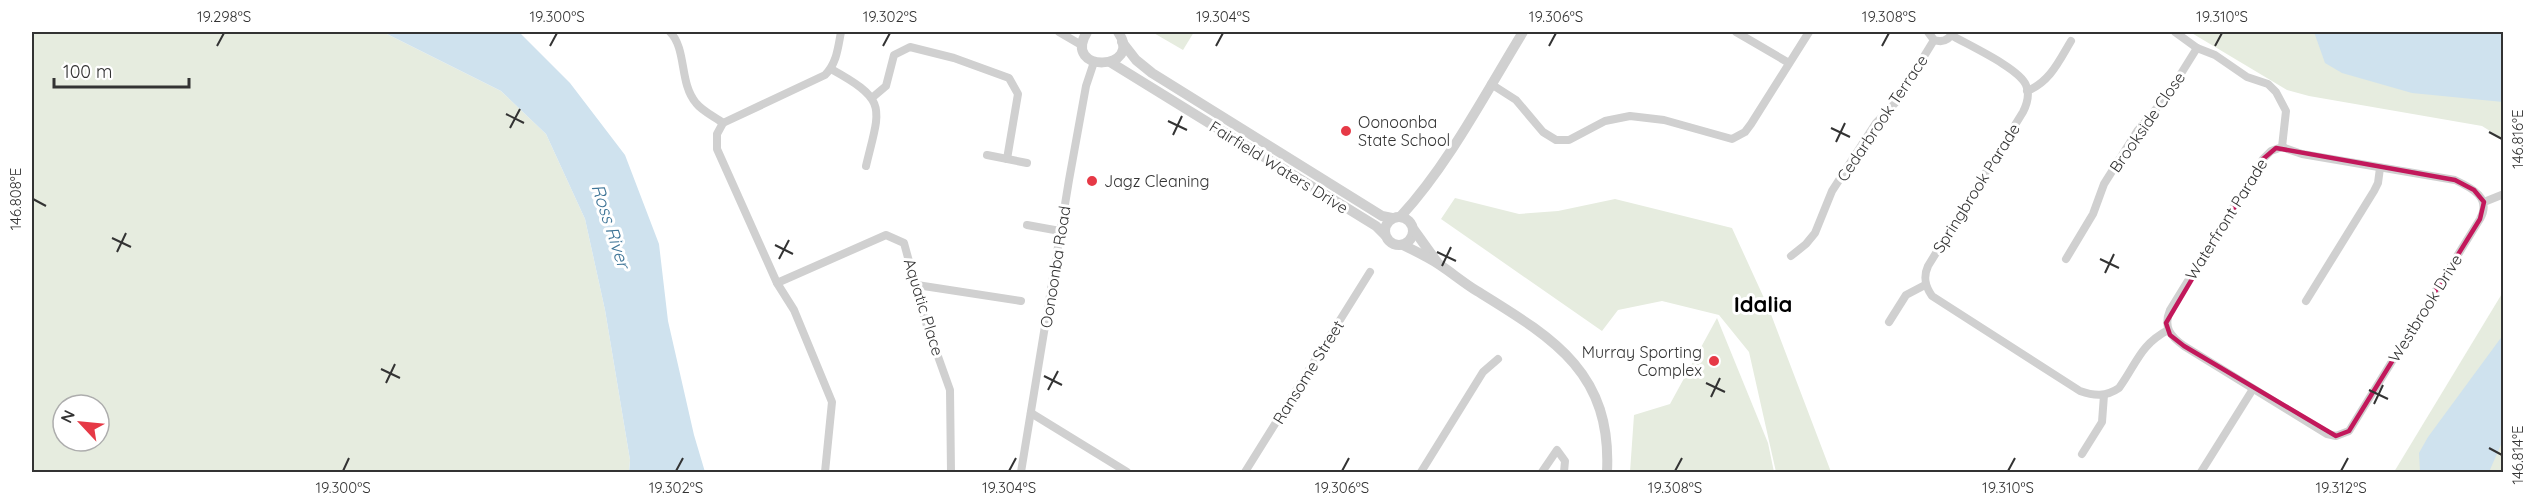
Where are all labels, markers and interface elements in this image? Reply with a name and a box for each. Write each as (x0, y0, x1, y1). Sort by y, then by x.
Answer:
text: 19.298°S (197, 7, 251, 26)
text: 19.300°S (529, 7, 585, 26)
text: 19.302°S (863, 7, 917, 26)
text: 19.304°S (1196, 7, 1250, 26)
text: 19.306°S (1529, 7, 1583, 26)
text: 19.308°S (1862, 7, 1916, 26)
text: 19.310°S (2196, 7, 2248, 26)
scale bar (54, 51, 189, 89)
street label: Cedarbrook Terrace (1832, 51, 1932, 185)
text: 100 m (63, 60, 112, 83)
street label: Brookside Close (2105, 68, 2189, 176)
text: 146.816°E (2508, 109, 2527, 169)
place label: Oonoonba State School (1358, 112, 1450, 150)
street label: Fairfield Waters Drive (1206, 116, 1352, 218)
street label: Springbrook Parade (1928, 120, 2024, 256)
marker: Oonoonba State School (1339, 124, 1353, 138)
street label: Waterfront Parade (2181, 155, 2271, 283)
text: 146.808°E (6, 168, 25, 230)
place label: Jagz Cleaning (1104, 171, 1210, 191)
marker: Jagz Cleaning (1085, 174, 1099, 188)
water label: Ross River (587, 181, 636, 273)
street label: Oonoonba Road (1035, 205, 1075, 329)
street label: Westbrook Drive (2384, 250, 2466, 366)
street label: Aquatic Place (900, 256, 948, 358)
district label: Idalia (1734, 290, 1792, 318)
street label: Ransome Street (1268, 316, 1348, 428)
place label: Murray Sporting Complex (1582, 342, 1702, 380)
marker: Murray Sporting Complex (1707, 354, 1721, 368)
north arrow (51, 393, 111, 453)
text: N (56, 407, 79, 426)
text: 146.814°E (2508, 426, 2527, 484)
text: 19.300°S (315, 478, 371, 497)
text: 19.302°S (649, 478, 703, 497)
text: 19.304°S (982, 478, 1036, 497)
text: 19.306°S (1315, 478, 1369, 497)
text: 19.308°S (1648, 478, 1702, 497)
text: 19.310°S (1982, 478, 2034, 497)
text: 19.312°S (2315, 478, 2367, 497)

